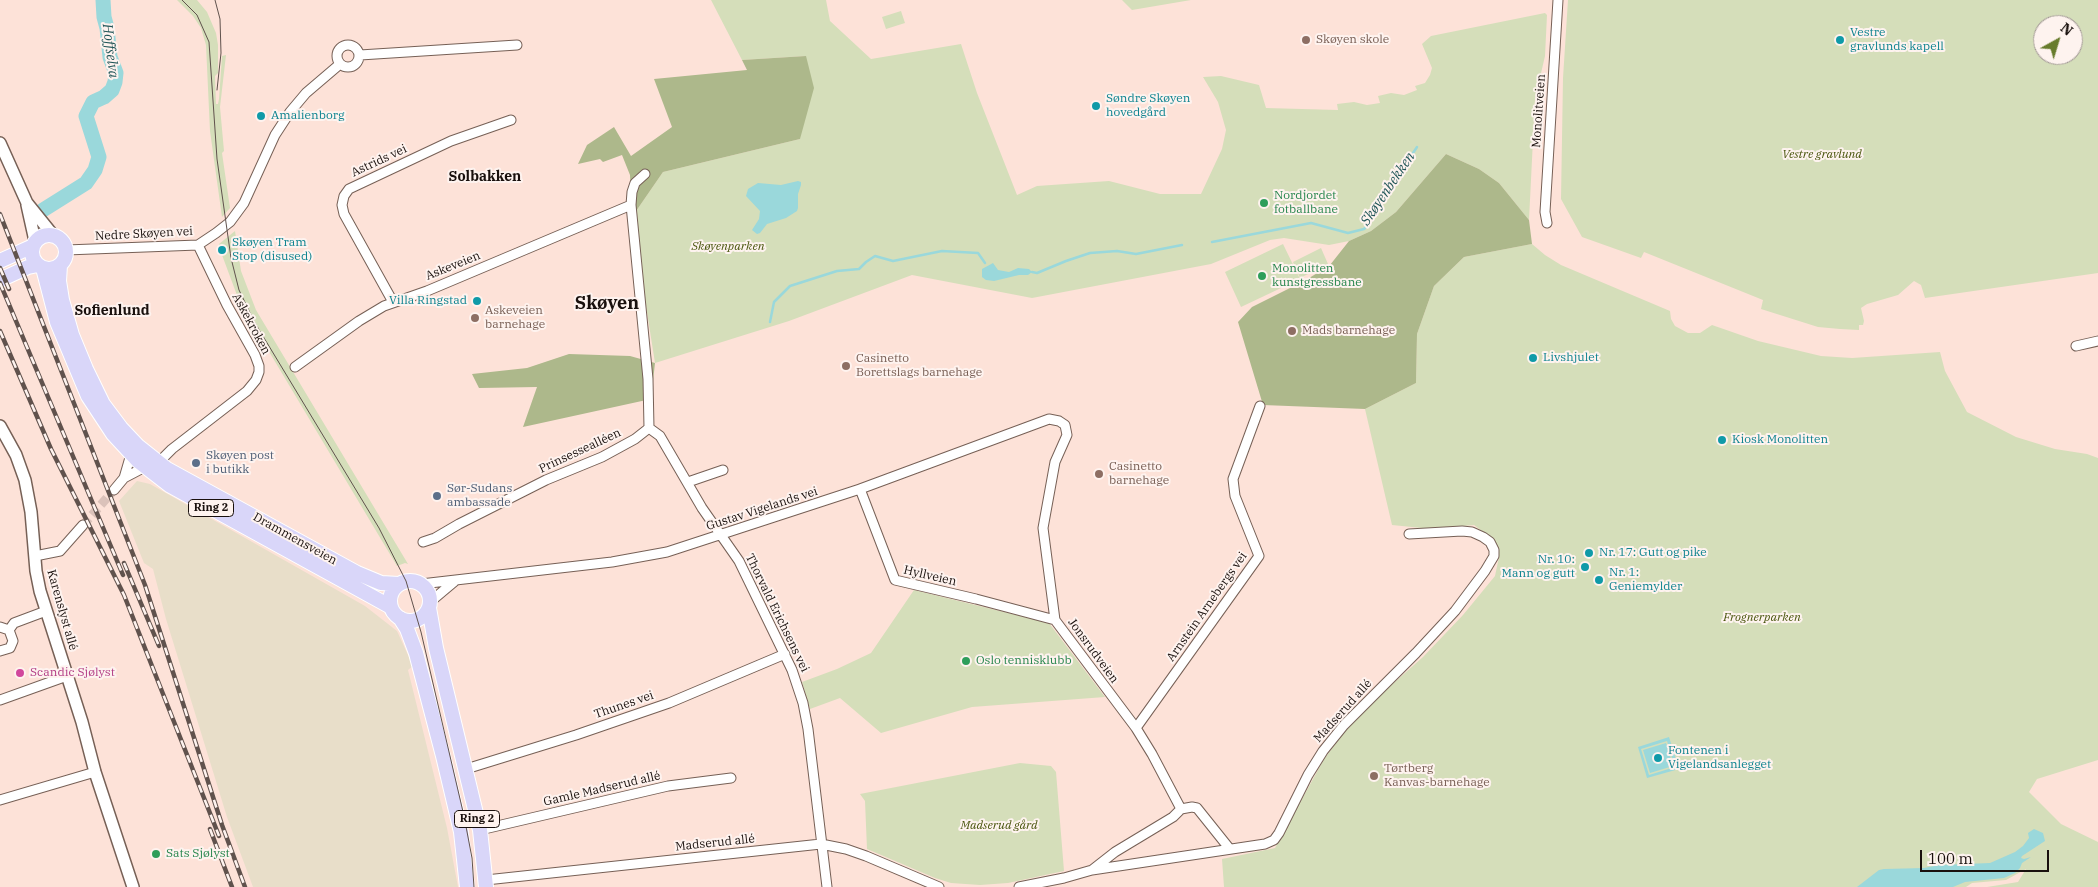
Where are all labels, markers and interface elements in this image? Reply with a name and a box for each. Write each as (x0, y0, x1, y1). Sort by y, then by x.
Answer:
north arrow (2033, 15, 2083, 65)
text: N (2057, 19, 2077, 40)
water label: Hoffselva (98, 23, 122, 79)
place label: Vestre gravlunds kapell (1850, 26, 1944, 54)
place label: Skøyen skole (1316, 33, 1389, 47)
marker: Skøyen skole (1300, 34, 1312, 46)
marker: Vestre gravlunds kapell (1834, 34, 1846, 46)
street label: Monolitveien (1529, 74, 1549, 148)
place label: Søndre Skøyen hovedgård (1106, 92, 1190, 120)
marker: Søndre Skøyen hovedgård (1090, 100, 1102, 112)
place label: Amalienborg (271, 109, 345, 123)
marker: Amalienborg (255, 110, 267, 122)
street label: Astrids vei (349, 142, 409, 180)
park label: Vestre gravlund (1782, 148, 1862, 162)
water label: Skøyenbekken (1357, 149, 1419, 229)
district label: Solbakken (449, 169, 521, 185)
place label: Nordjordet fotballbane (1274, 189, 1338, 217)
marker: Nordjordet fotballbane (1258, 197, 1270, 209)
street label: Nedre Skøyen vei (95, 224, 193, 244)
place label: Skøyen Tram Stop (disused) (232, 236, 312, 264)
park label: Skøyenparken (691, 240, 765, 254)
marker: Skøyen Tram Stop (disused) (216, 244, 228, 256)
street label: Askeveien (423, 248, 483, 284)
place label: Monolitten kunstgressbane (1272, 262, 1362, 290)
marker: Monolitten kunstgressbane (1256, 270, 1268, 282)
street label: Askekroken (229, 291, 273, 357)
district label: Skøyen (575, 293, 639, 315)
place label: Villa Ringstad (389, 294, 467, 308)
marker: Villa Ringstad (471, 295, 483, 307)
district label: Sofienlund (74, 303, 150, 319)
place label: Askeveien barnehage (485, 304, 545, 332)
marker: Askeveien barnehage (469, 312, 481, 324)
place label: Mads barnehage (1302, 324, 1395, 338)
marker: Mads barnehage (1286, 325, 1298, 337)
place label: Livshjulet (1543, 351, 1599, 365)
place label: Casinetto Borettslags barnehage (856, 352, 982, 380)
marker: Livshjulet (1527, 352, 1539, 364)
marker: Casinetto Borettslags barnehage (840, 360, 852, 372)
street label: Prinsessealléen (537, 426, 623, 476)
place label: Kiosk Monolitten (1732, 433, 1828, 447)
marker: Kiosk Monolitten (1716, 434, 1728, 446)
place label: Skøyen post i butikk (206, 449, 274, 477)
marker: Skøyen post i butikk (190, 457, 202, 469)
place label: Casinetto barnehage (1109, 460, 1169, 488)
marker: Casinetto barnehage (1093, 468, 1105, 480)
place label: Sør-Sudans ambassade (447, 482, 512, 510)
street label: Gustav Vigelands vei (704, 484, 820, 534)
marker: Sør-Sudans ambassade (431, 490, 443, 502)
road number: Ring 2 (188, 499, 234, 516)
street label: Drammensveien (251, 510, 339, 568)
place label: Nr. 17: Gutt og pike (1599, 546, 1707, 560)
marker: Nr. 17: Gutt og pike (1583, 547, 1595, 559)
street label: Arnstein Arnebergs vei (1164, 550, 1250, 664)
street label: Thorvald Erichsens vei (742, 552, 812, 674)
place label: Nr. 10: Mann og gutt (1501, 553, 1575, 581)
marker: Nr. 10: Mann og gutt (1579, 561, 1591, 573)
street label: Hyllveien (902, 563, 958, 589)
place label: Nr. 1: Geniemylder (1609, 566, 1682, 594)
street label: Karenslyst allé (44, 568, 80, 652)
marker: Nr. 1: Geniemylder (1593, 574, 1605, 586)
park label: Frognerparken (1723, 611, 1801, 625)
street label: Jonsrudveien (1065, 616, 1121, 686)
place label: Oslo tennisklubb (976, 654, 1072, 668)
marker: Oslo tennisklubb (960, 655, 972, 667)
place label: Scandic Sjølyst (30, 666, 115, 680)
marker: Scandic Sjølyst (14, 667, 26, 679)
street label: Madserud allé (1311, 677, 1375, 745)
street label: Thunes vei (592, 688, 656, 722)
place label: Fontenen i Vigelandsanlegget (1668, 744, 1771, 772)
marker: Fontenen i Vigelandsanlegget (1652, 752, 1664, 764)
place label: Tørtberg Kanvas-barnehage (1384, 762, 1490, 790)
street label: Gamle Madserud allé (542, 769, 662, 809)
marker: Tørtberg Kanvas-barnehage (1368, 770, 1380, 782)
road number: Ring 2 (454, 811, 500, 828)
park label: Madserud gård (960, 819, 1038, 833)
street label: Madserud allé (675, 832, 755, 854)
scale bar (1923, 840, 2052, 872)
place label: Sats Sjølyst (166, 847, 230, 861)
marker: Sats Sjølyst (150, 848, 162, 860)
text: 100 m (1928, 849, 1973, 868)

